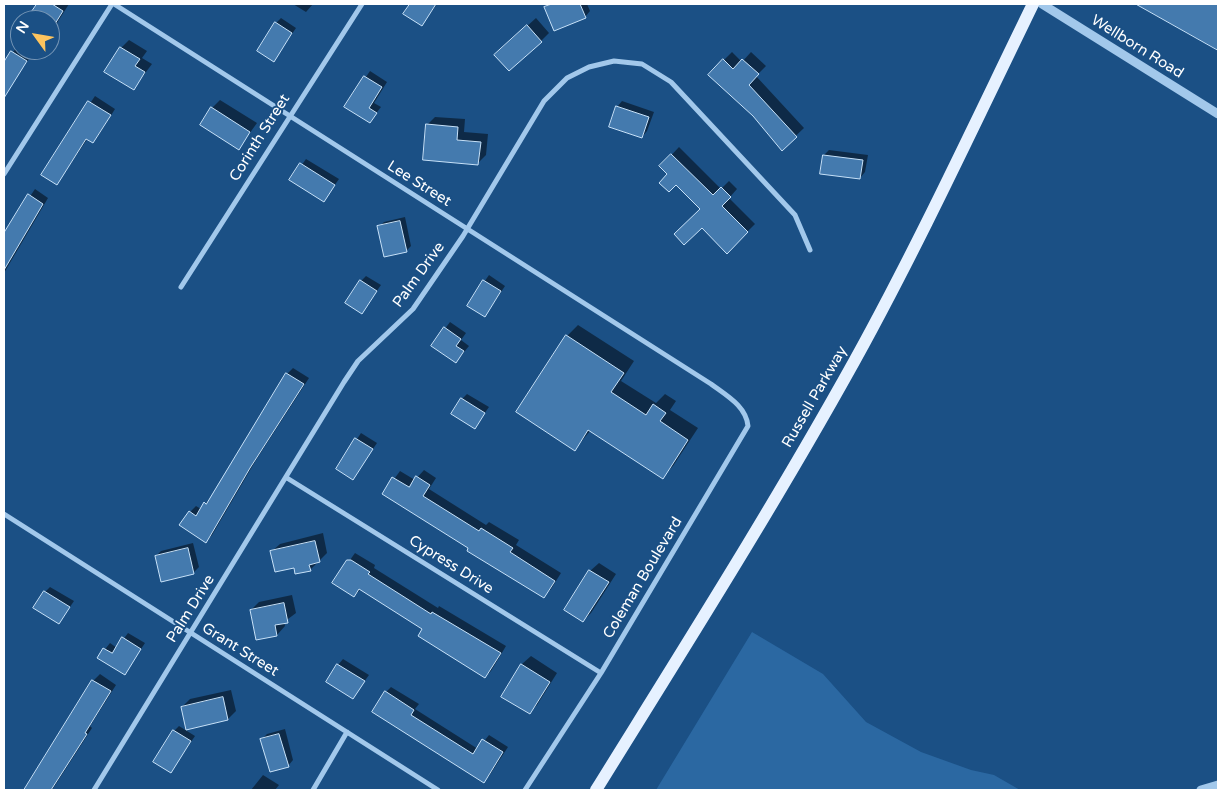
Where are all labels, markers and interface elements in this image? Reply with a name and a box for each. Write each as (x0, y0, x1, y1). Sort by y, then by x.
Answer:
north arrow (10, 10, 60, 60)
street label: Wellborn Road (1087, 11, 1187, 83)
text: N (13, 18, 33, 37)
street label: Corinth Street (226, 91, 294, 185)
street label: Lee Street (384, 157, 454, 211)
street label: Palm Drive (389, 239, 449, 311)
street label: Russell Parkway (779, 343, 851, 451)
street label: Coleman Boulevard (600, 514, 686, 642)
street label: Cypress Drive (405, 532, 497, 598)
street label: Palm Drive (163, 572, 219, 646)
street label: Grant Street (198, 619, 282, 681)

